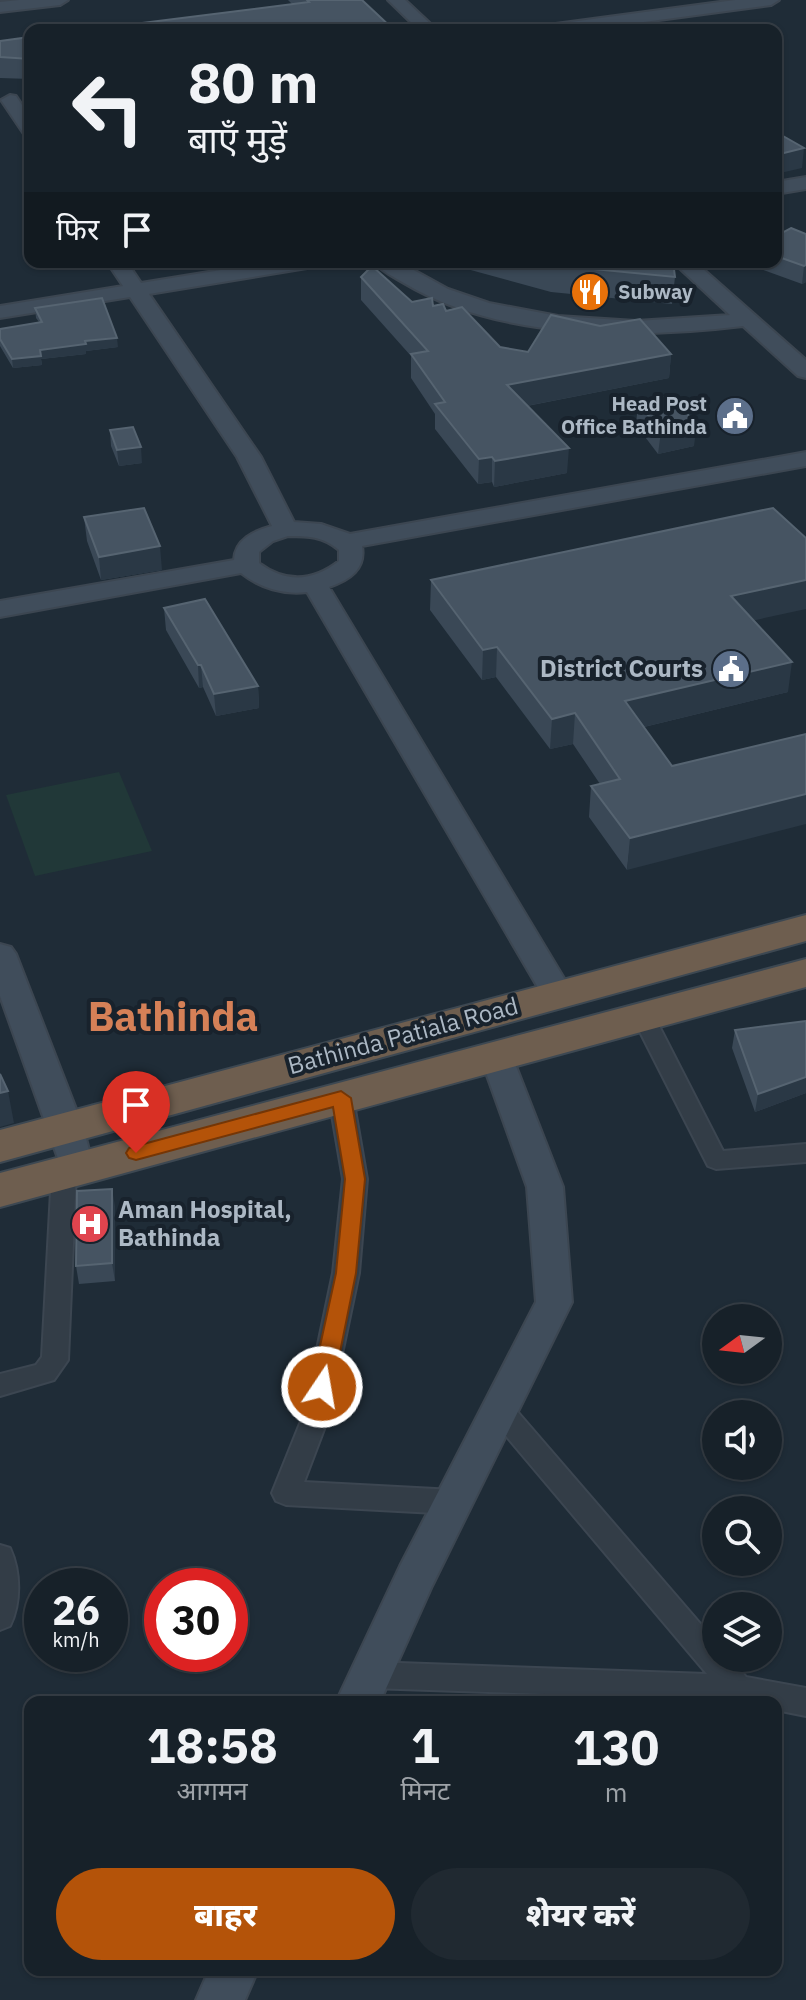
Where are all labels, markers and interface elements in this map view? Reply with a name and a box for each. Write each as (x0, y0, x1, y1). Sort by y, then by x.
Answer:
text: 80 m (188, 46, 318, 118)
icon: left (56, 56, 160, 160)
text: बाएँ मुड़ें (188, 116, 287, 163)
icon: arrive (115, 208, 159, 252)
text: फिर (56, 209, 99, 248)
restaurant icon: Subway (569, 271, 611, 313)
place label: Subway (618, 278, 693, 305)
place label: Head Post Office Bathinda (561, 390, 707, 440)
public building icon: Head Post Office Bathinda (714, 395, 756, 437)
public building icon: District Courts (710, 648, 752, 690)
place label: District Courts (540, 652, 703, 684)
street label: Bathinda Patiala Road (284, 989, 521, 1081)
district label: Bathinda (88, 990, 258, 1042)
pin (102, 1071, 170, 1153)
icon: arrive (114, 1083, 158, 1127)
place label: Aman Hospital, Bathinda (118, 1193, 292, 1253)
hospital icon: Aman Hospital, Bathinda (69, 1203, 111, 1245)
north arrow (702, 1304, 782, 1384)
map controls (702, 1304, 782, 1672)
position arrow (280, 1345, 364, 1429)
button: sound (702, 1400, 782, 1480)
button: search (702, 1496, 782, 1576)
speed limit sign: 30 (144, 1568, 248, 1672)
text: 26 (52, 1584, 100, 1636)
button: layers (702, 1592, 782, 1672)
text: km/h (52, 1626, 100, 1653)
text: 18:58 (147, 1714, 278, 1776)
text: 1 (411, 1714, 440, 1776)
text: 130 (573, 1716, 659, 1778)
text: आगमन (177, 1773, 248, 1807)
text: मिनट (400, 1773, 450, 1807)
text: m (605, 1775, 627, 1809)
button: बाहर (56, 1868, 395, 1960)
button: शेयर करें (411, 1868, 750, 1960)

